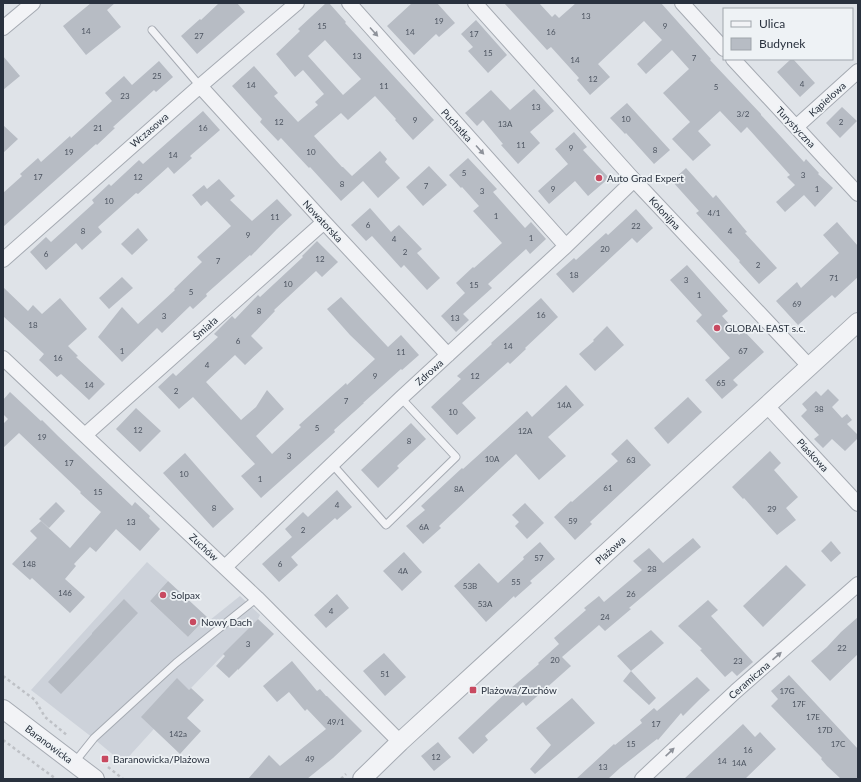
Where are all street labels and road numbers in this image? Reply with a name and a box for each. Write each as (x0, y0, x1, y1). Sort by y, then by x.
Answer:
street label: Kąpielowa (806, 79, 848, 119)
street label: Turystyczna (774, 104, 818, 150)
street label: Puchatka (439, 106, 475, 144)
street label: Wczasowa (127, 110, 171, 150)
street label: Kolonijna (647, 194, 683, 232)
street label: Nowatorska (301, 198, 345, 244)
street label: Śmiała (190, 314, 220, 342)
street label: Zdrowa (413, 356, 445, 388)
street label: Piaskowa (795, 436, 831, 474)
street label: Zuchów (187, 531, 221, 563)
street label: Plażowa (593, 533, 627, 567)
street label: Ceramiczna (726, 659, 772, 701)
street label: Baranowicka (23, 722, 75, 766)

